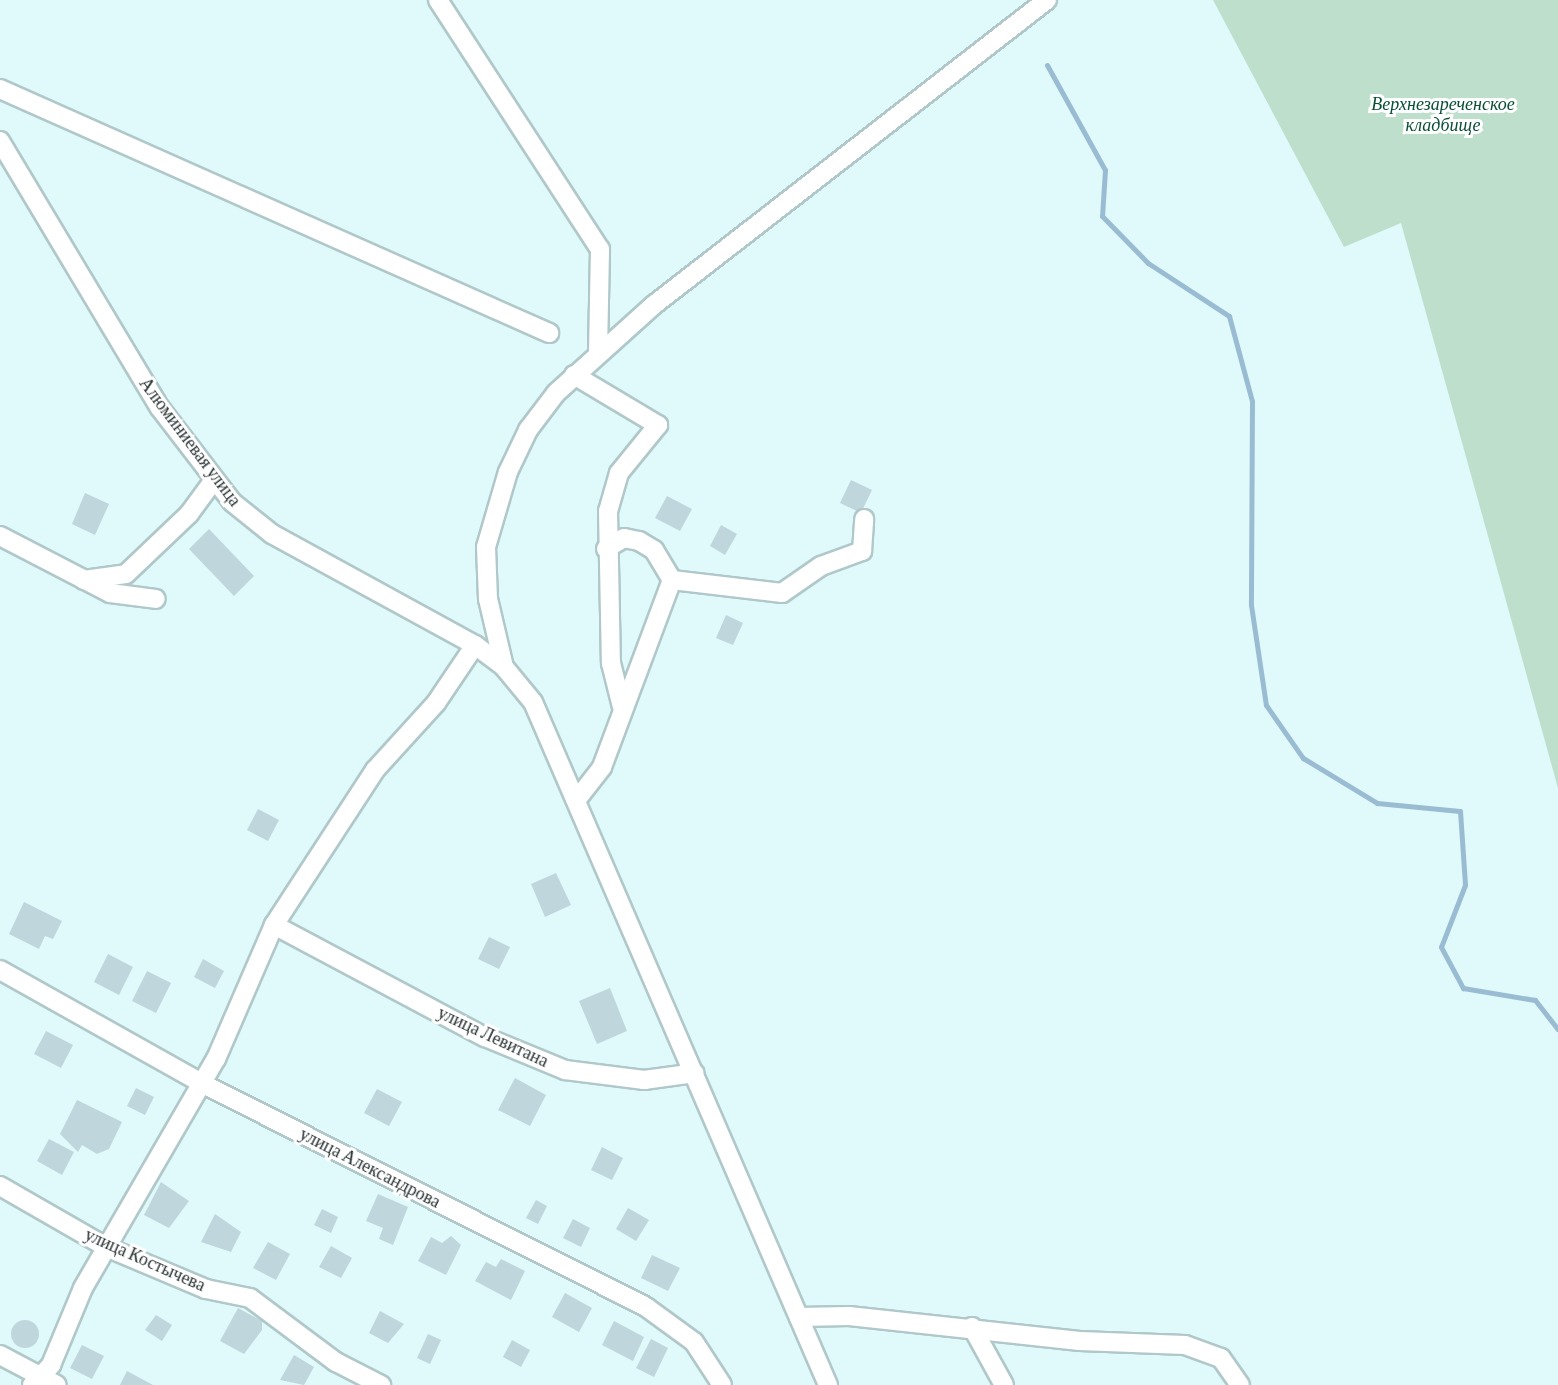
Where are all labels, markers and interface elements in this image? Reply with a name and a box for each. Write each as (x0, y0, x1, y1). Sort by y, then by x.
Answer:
park label: Верхнезареченское кладбище (1371, 94, 1515, 136)
street label: Алюминиевая улица (134, 373, 246, 511)
street label: улица Левитана (434, 1002, 552, 1072)
street label: улица Александрова (296, 1123, 444, 1213)
street label: улица Костычева (81, 1224, 209, 1296)

